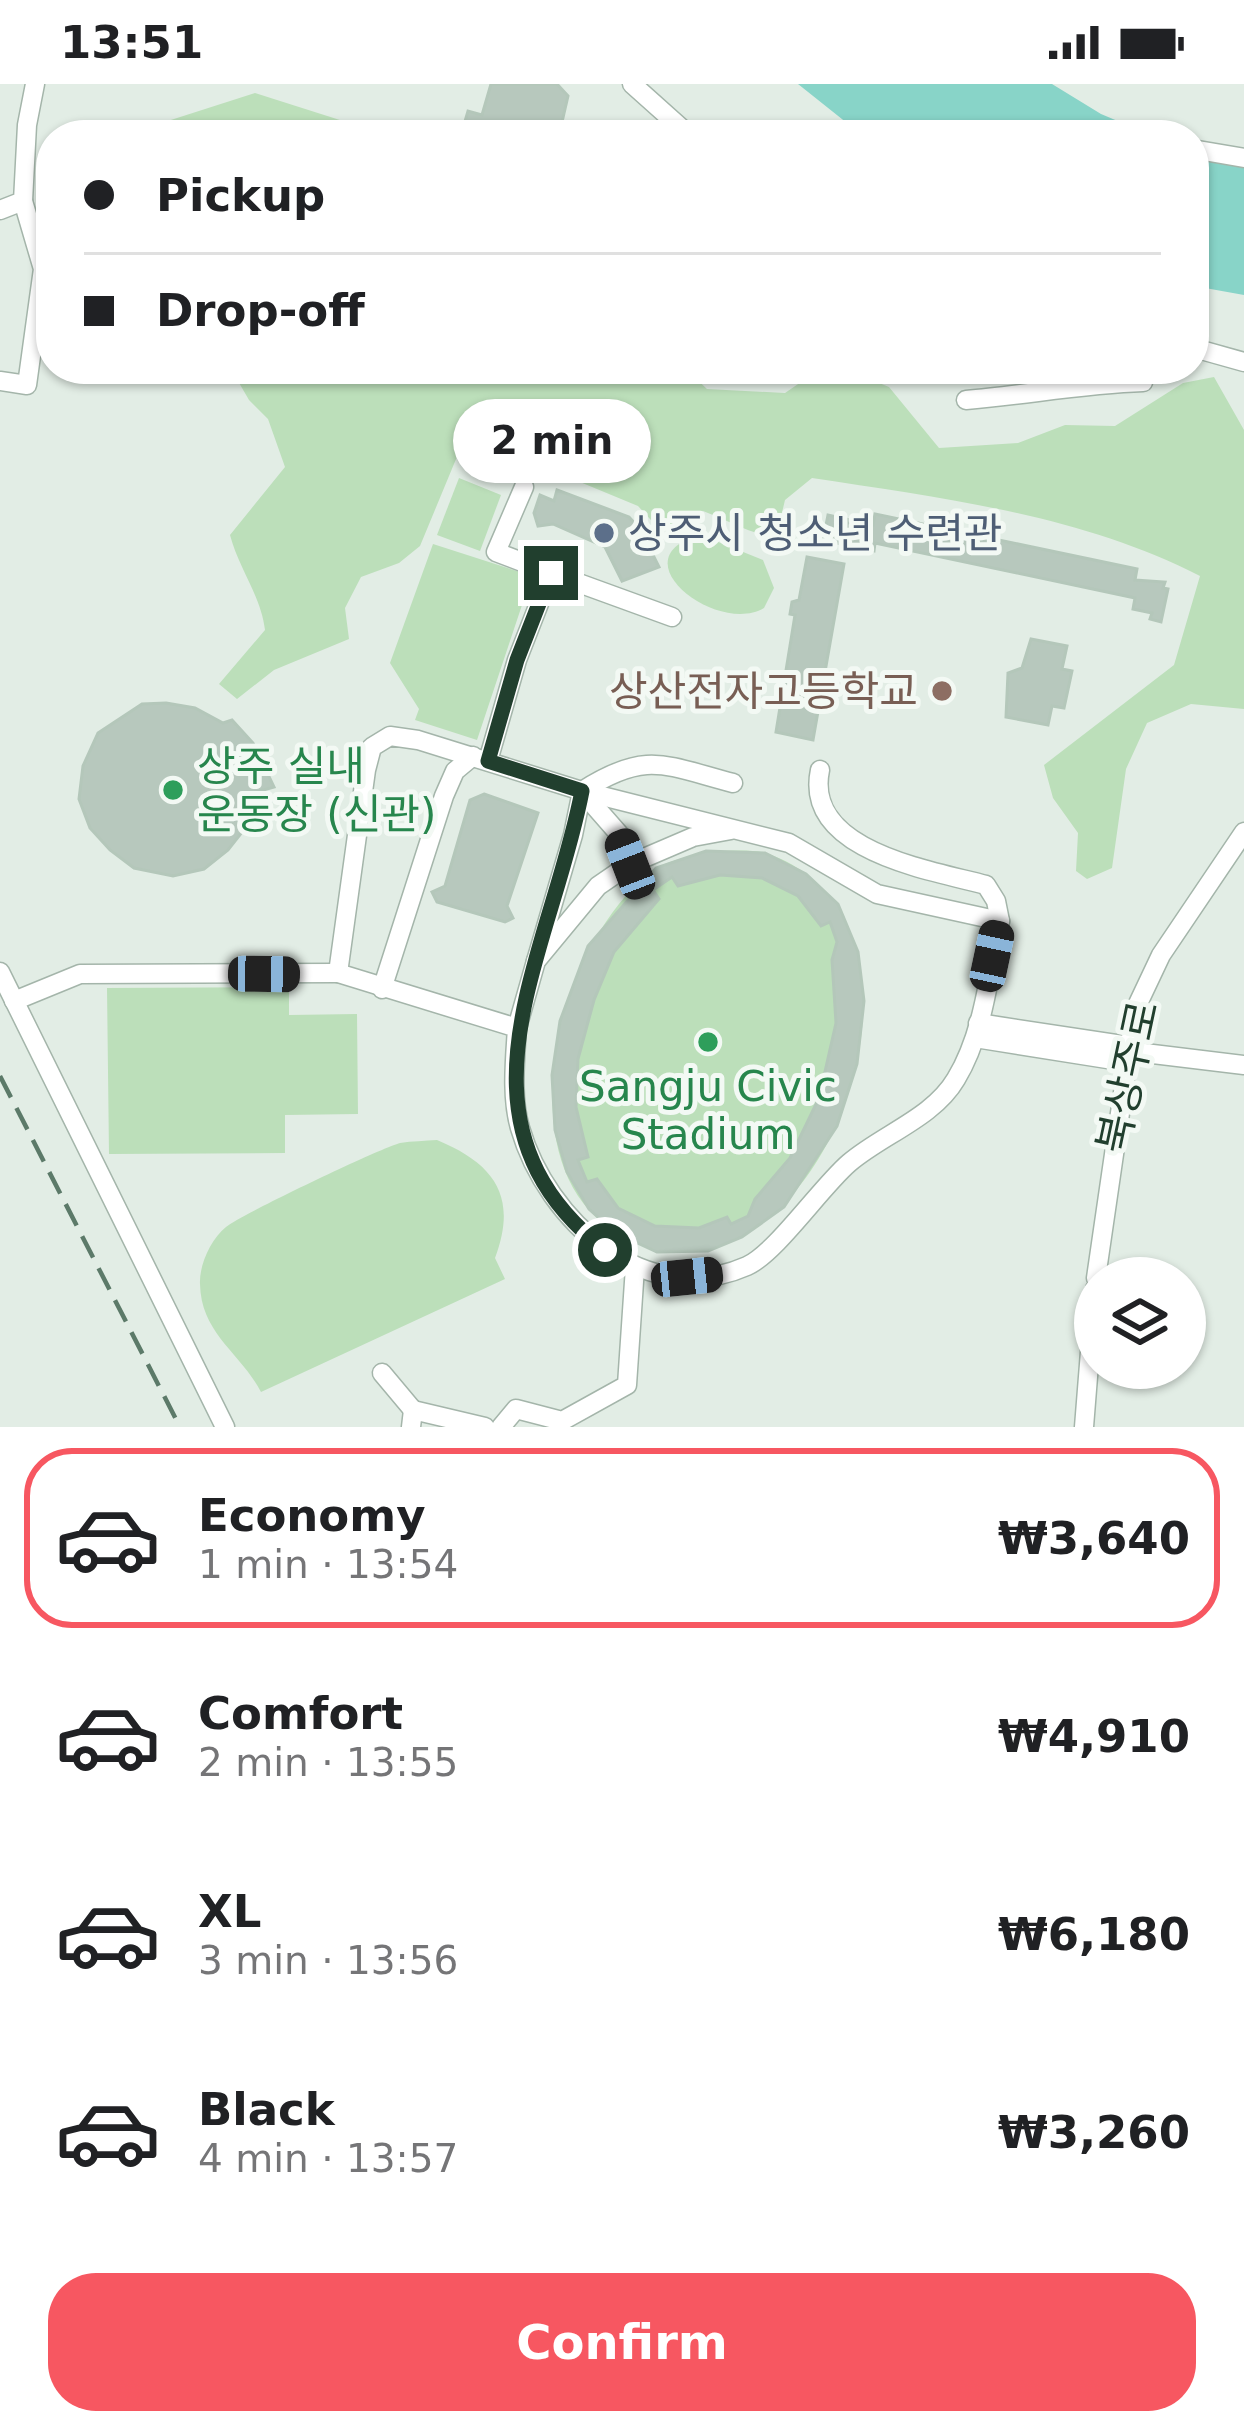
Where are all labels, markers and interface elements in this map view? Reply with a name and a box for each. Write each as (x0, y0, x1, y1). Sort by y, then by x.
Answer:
text: 13:51 (60, 16, 203, 69)
text: Pickup (156, 169, 325, 222)
text: Drop-off (156, 284, 365, 337)
callout: 2 min (452, 399, 650, 483)
text: 2 min (491, 418, 613, 463)
place label: 상주시 청소년 수련관 (628, 509, 1002, 558)
marker: 상주시 청소년 수련관 (591, 520, 617, 546)
route end (524, 546, 578, 600)
place label: 상산전자고등학교 (609, 667, 918, 716)
marker: 상산전자고등학교 (929, 678, 955, 704)
place label: 상주 실내 운동장 (신관) (197, 742, 436, 839)
marker: 상주 실내 운동장 (신관) (160, 777, 186, 803)
car (600, 824, 660, 904)
car (967, 917, 1017, 995)
car (228, 955, 300, 993)
street label: 북상주로 (1088, 996, 1168, 1158)
marker: Sangju Civic Stadium (695, 1029, 721, 1055)
place label: Sangju Civic Stadium (579, 1062, 837, 1159)
route start (578, 1223, 632, 1277)
car (649, 1255, 725, 1299)
map controls (1074, 1257, 1206, 1389)
button: layers (1074, 1257, 1206, 1389)
icon: car (54, 1484, 162, 1592)
text: Economy (198, 1489, 426, 1542)
text: ₩3,640 (998, 1512, 1190, 1565)
text: 1 min · 13:54 (198, 1542, 458, 1587)
icon: car (54, 1682, 162, 1790)
text: Comfort (198, 1687, 403, 1740)
text: ₩4,910 (998, 1710, 1190, 1763)
text: 2 min · 13:55 (198, 1740, 458, 1785)
icon: car (54, 1880, 162, 1988)
text: XL (198, 1885, 261, 1938)
text: ₩6,180 (998, 1908, 1190, 1961)
text: 3 min · 13:56 (198, 1938, 458, 1983)
icon: car (54, 2078, 162, 2186)
text: Black (198, 2083, 335, 2136)
text: ₩3,260 (998, 2106, 1190, 2159)
text: 4 min · 13:57 (198, 2136, 458, 2181)
button: Confirm (48, 2273, 1196, 2411)

